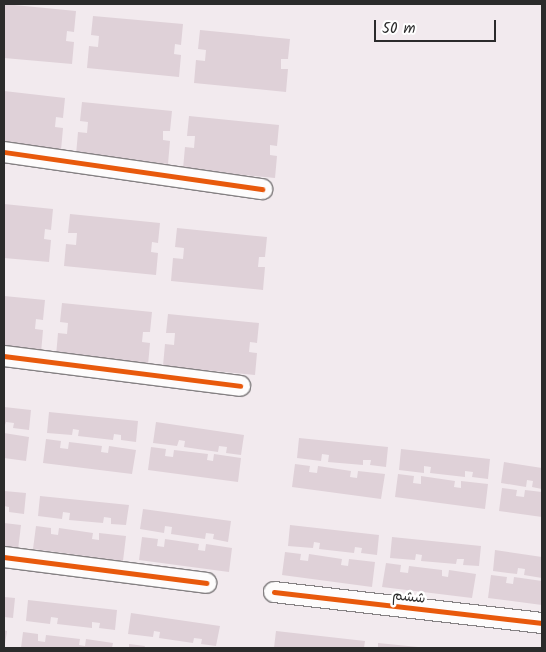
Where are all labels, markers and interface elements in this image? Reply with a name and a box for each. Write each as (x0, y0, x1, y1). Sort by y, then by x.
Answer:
scale bar (376, 10, 498, 42)
text: 50 m (382, 17, 416, 41)
street label: ششم (392, 587, 426, 607)

